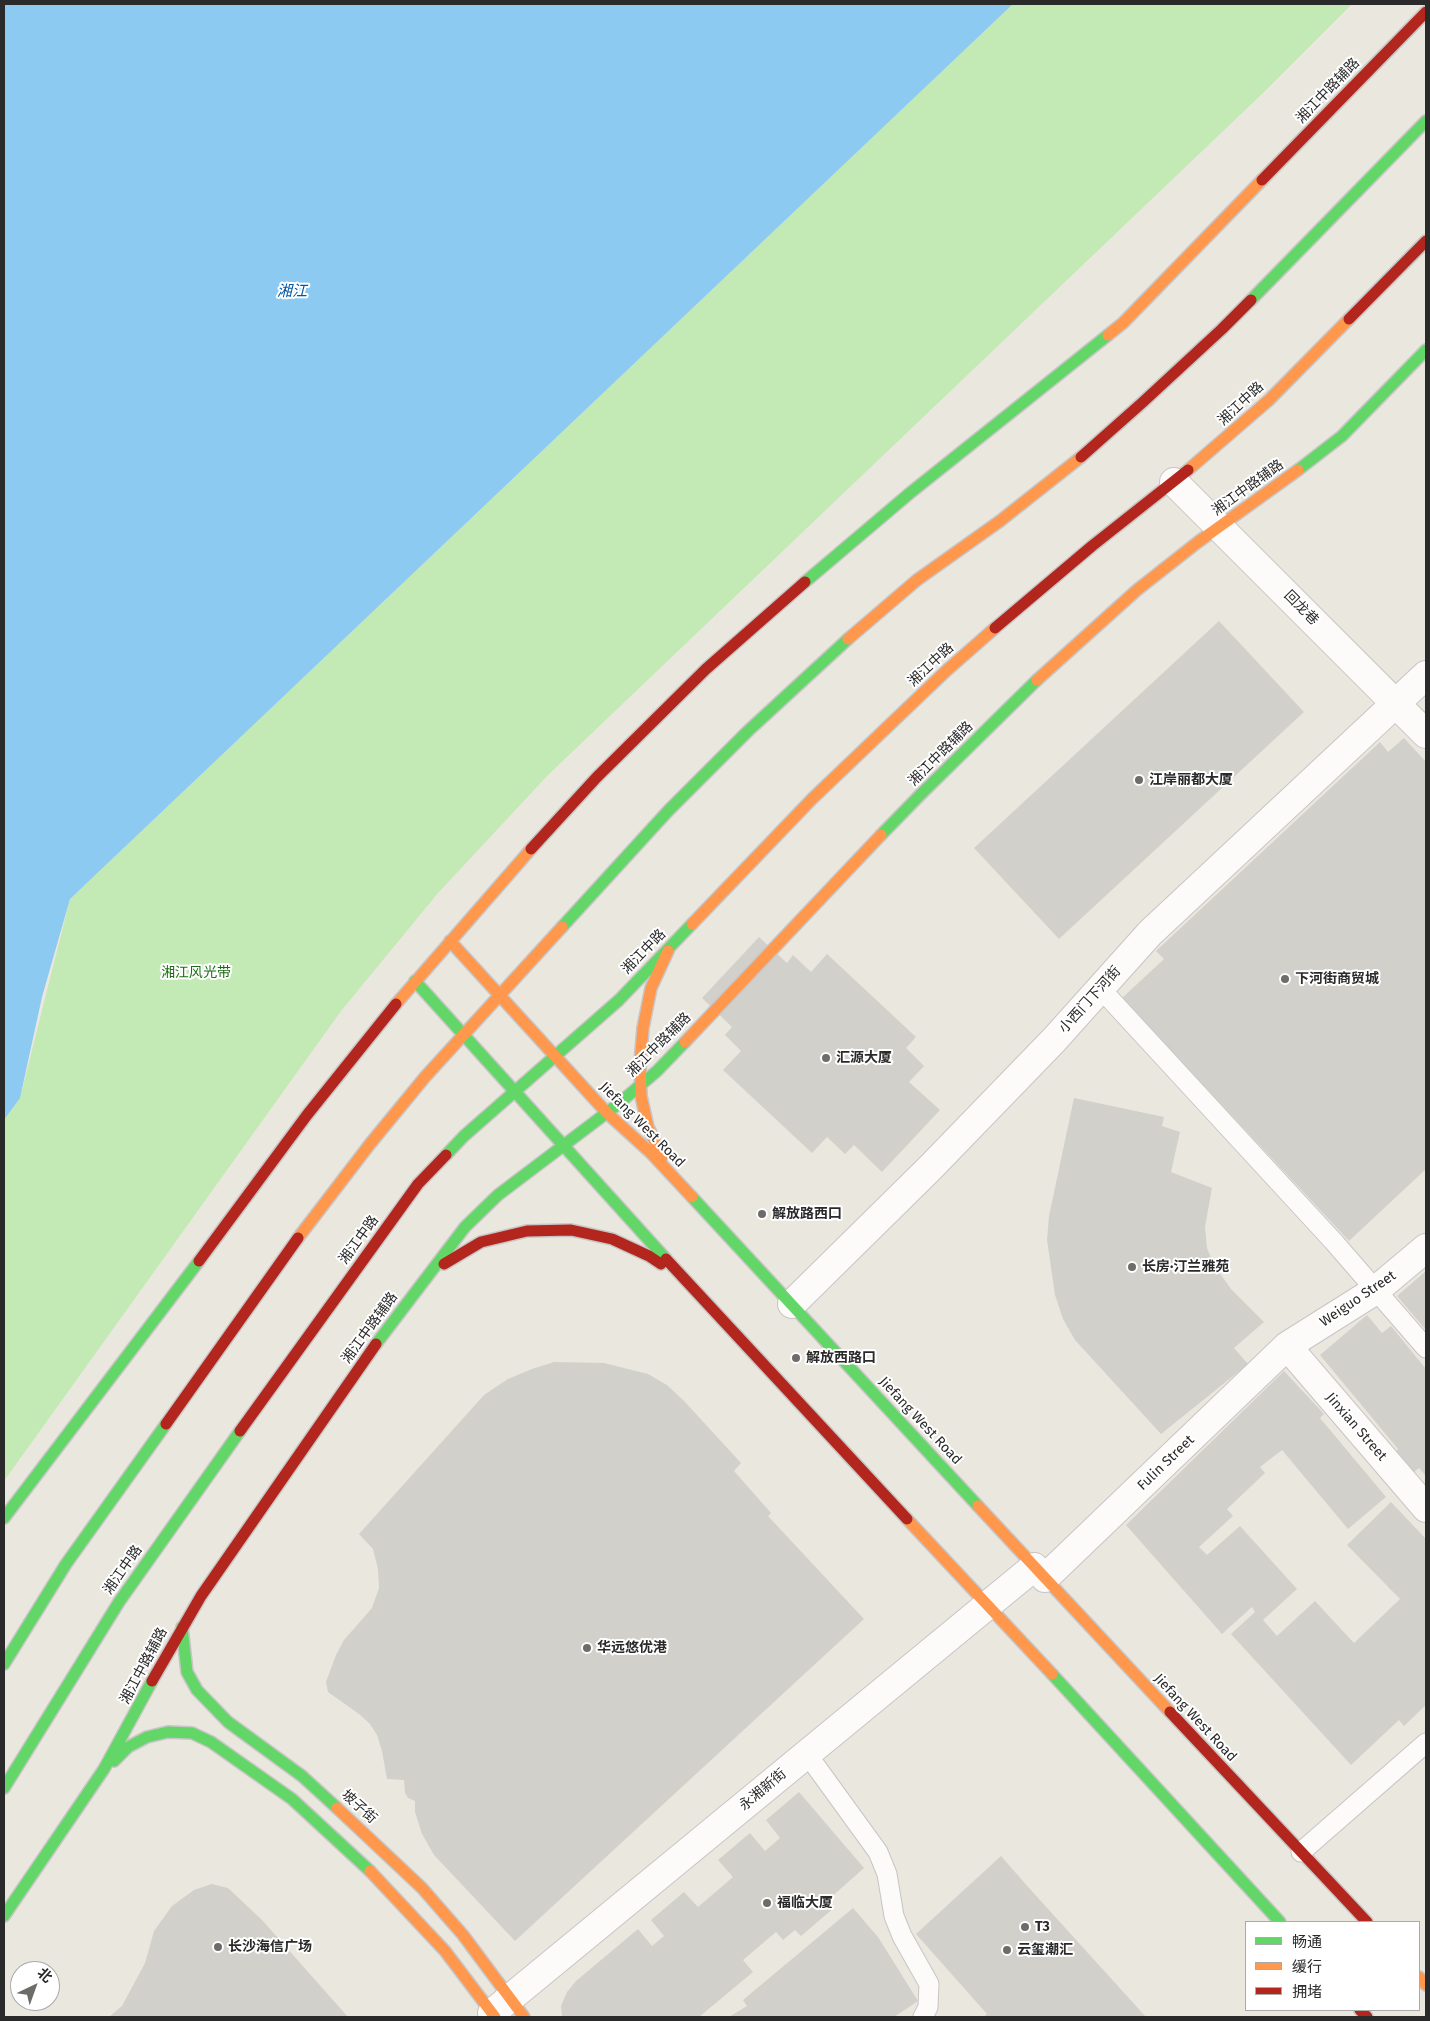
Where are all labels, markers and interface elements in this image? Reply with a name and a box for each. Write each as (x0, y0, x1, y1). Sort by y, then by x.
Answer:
street label: 湘江中路辅路 (1293, 55, 1363, 127)
water label: 湘江 (277, 283, 307, 301)
street label: 湘江中路 (1215, 379, 1267, 429)
street label: 湘江中路辅路 (1209, 457, 1287, 519)
street label: 回龙巷 (1280, 587, 1322, 629)
street label: 湘江中路 (905, 640, 957, 690)
street label: 湘江中路辅路 (905, 718, 977, 790)
place label: 江岸丽都大厦 (1149, 772, 1233, 788)
marker: 江岸丽都大厦 (1133, 774, 1145, 786)
street label: 湘江中路 (619, 926, 669, 978)
street label: 小西门下河街 (1056, 963, 1124, 1037)
park label: 湘江风光带 (161, 965, 231, 981)
place label: 下河街商贸城 (1295, 971, 1379, 987)
marker: 下河街商贸城 (1279, 973, 1291, 985)
street label: 湘江中路辅路 (623, 1009, 695, 1081)
place label: 汇源大厦 (836, 1050, 892, 1066)
marker: 汇源大厦 (820, 1052, 832, 1064)
street label: Jiefang West Road (596, 1079, 688, 1171)
place label: 解放路西口 (772, 1206, 842, 1222)
marker: 解放路西口 (756, 1208, 768, 1220)
street label: 湘江中路 (336, 1212, 382, 1268)
place label: 长房·汀兰雅苑 (1142, 1259, 1229, 1275)
marker: 长房·汀兰雅苑 (1126, 1261, 1138, 1273)
street label: Weiguo Street (1317, 1267, 1399, 1331)
street label: 湘江中路辅路 (339, 1289, 401, 1367)
place label: 解放西路口 (806, 1350, 876, 1366)
marker: 解放西路口 (790, 1352, 802, 1364)
street label: Jiefang West Road (875, 1374, 965, 1468)
street label: Jinxian Street (1322, 1390, 1390, 1464)
street label: Fulin Street (1134, 1432, 1198, 1494)
street label: 湘江中路 (100, 1542, 146, 1598)
street label: 湘江中路辅路 (117, 1625, 171, 1707)
place label: 华远悠优港 (597, 1640, 667, 1656)
marker: 华远悠优港 (581, 1642, 593, 1654)
street label: Jiefang West Road (1150, 1671, 1240, 1765)
street label: 永湘新街 (736, 1766, 790, 1814)
street label: 坡子街 (338, 1787, 380, 1827)
place label: 福临大厦 (777, 1895, 833, 1911)
marker: 福临大厦 (761, 1897, 773, 1909)
place label: T3 (1035, 1919, 1050, 1935)
marker: T3 (1019, 1921, 1031, 1933)
legend (1245, 1921, 1420, 2011)
text: 畅通 (1292, 1933, 1322, 1951)
place label: 长沙海信广场 (228, 1939, 312, 1955)
marker: 长沙海信广场 (212, 1941, 224, 1953)
place label: 云玺潮汇 (1017, 1942, 1073, 1958)
marker: 云玺潮汇 (1001, 1944, 1013, 1956)
text: 缓行 (1292, 1958, 1322, 1976)
north arrow (10, 1961, 60, 2011)
text: 北 (34, 1964, 56, 1986)
text: 拥堵 (1292, 1983, 1322, 2001)

